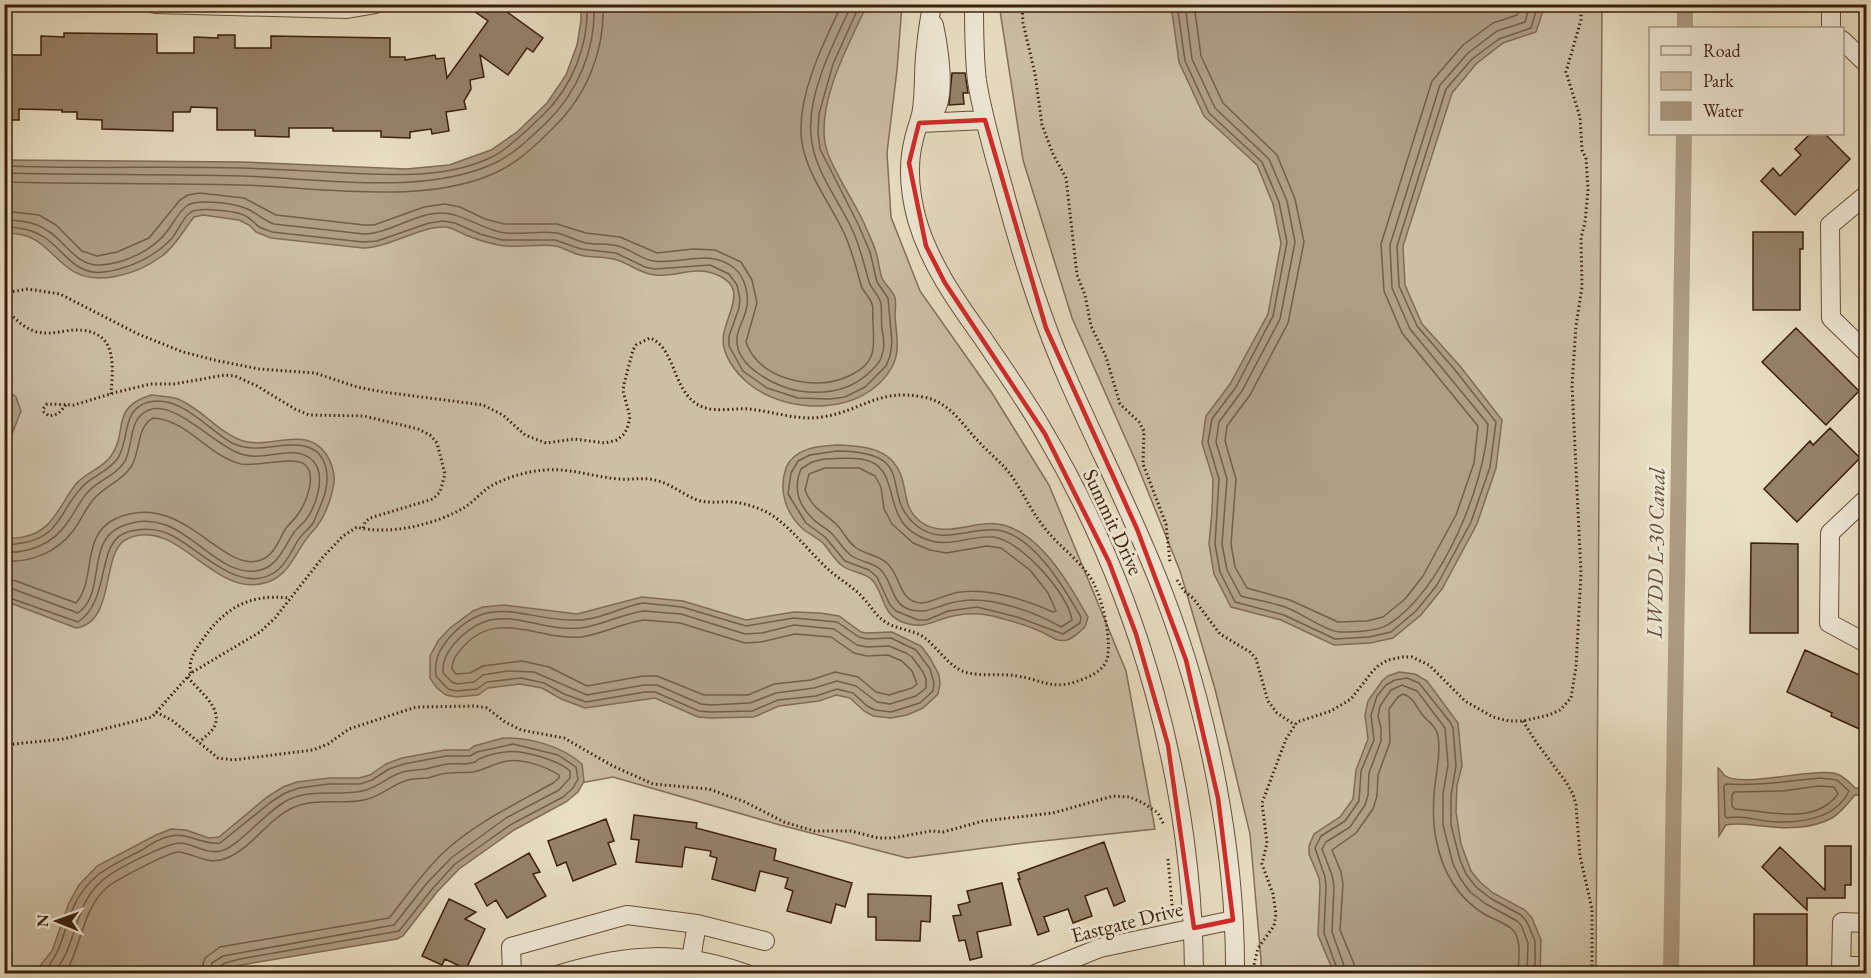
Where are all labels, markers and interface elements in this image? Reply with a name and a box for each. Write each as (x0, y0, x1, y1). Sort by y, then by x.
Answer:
legend (1649, 27, 1844, 135)
text: Road (1703, 39, 1742, 62)
text: Park (1703, 69, 1734, 92)
text: Water (1703, 99, 1744, 122)
street label: Summit Drive (1077, 464, 1150, 579)
water label: LWDD L-30 Canal (1639, 467, 1671, 640)
north arrow (27, 891, 87, 951)
street label: Eastgate Drive (1068, 895, 1186, 948)
text: N (32, 914, 53, 927)

